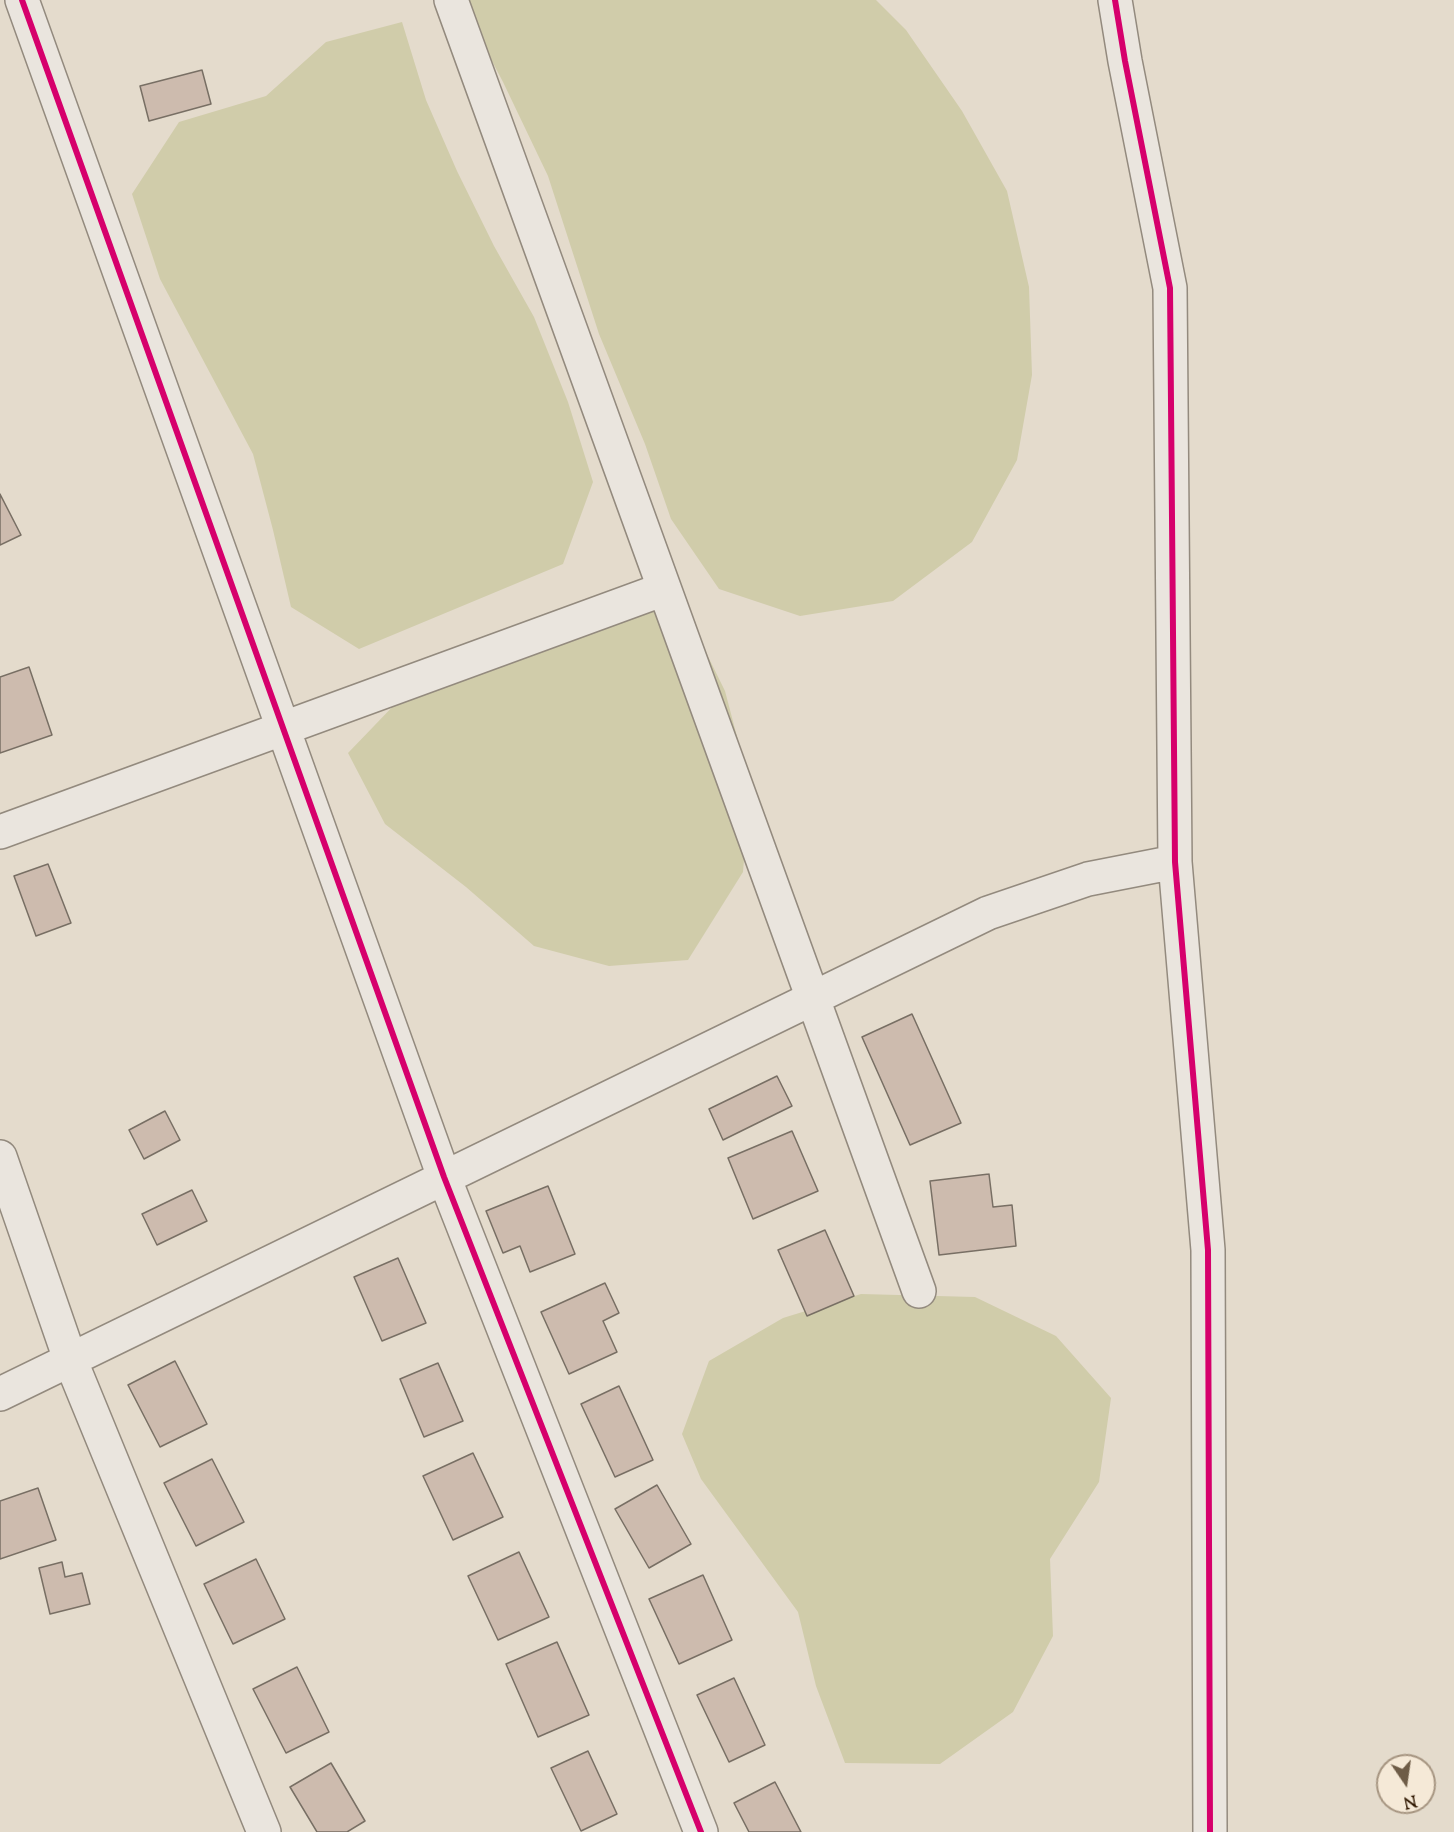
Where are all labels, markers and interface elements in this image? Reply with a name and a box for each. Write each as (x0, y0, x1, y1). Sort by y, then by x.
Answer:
north arrow (1376, 1754, 1436, 1814)
text: N (1401, 1787, 1419, 1813)

